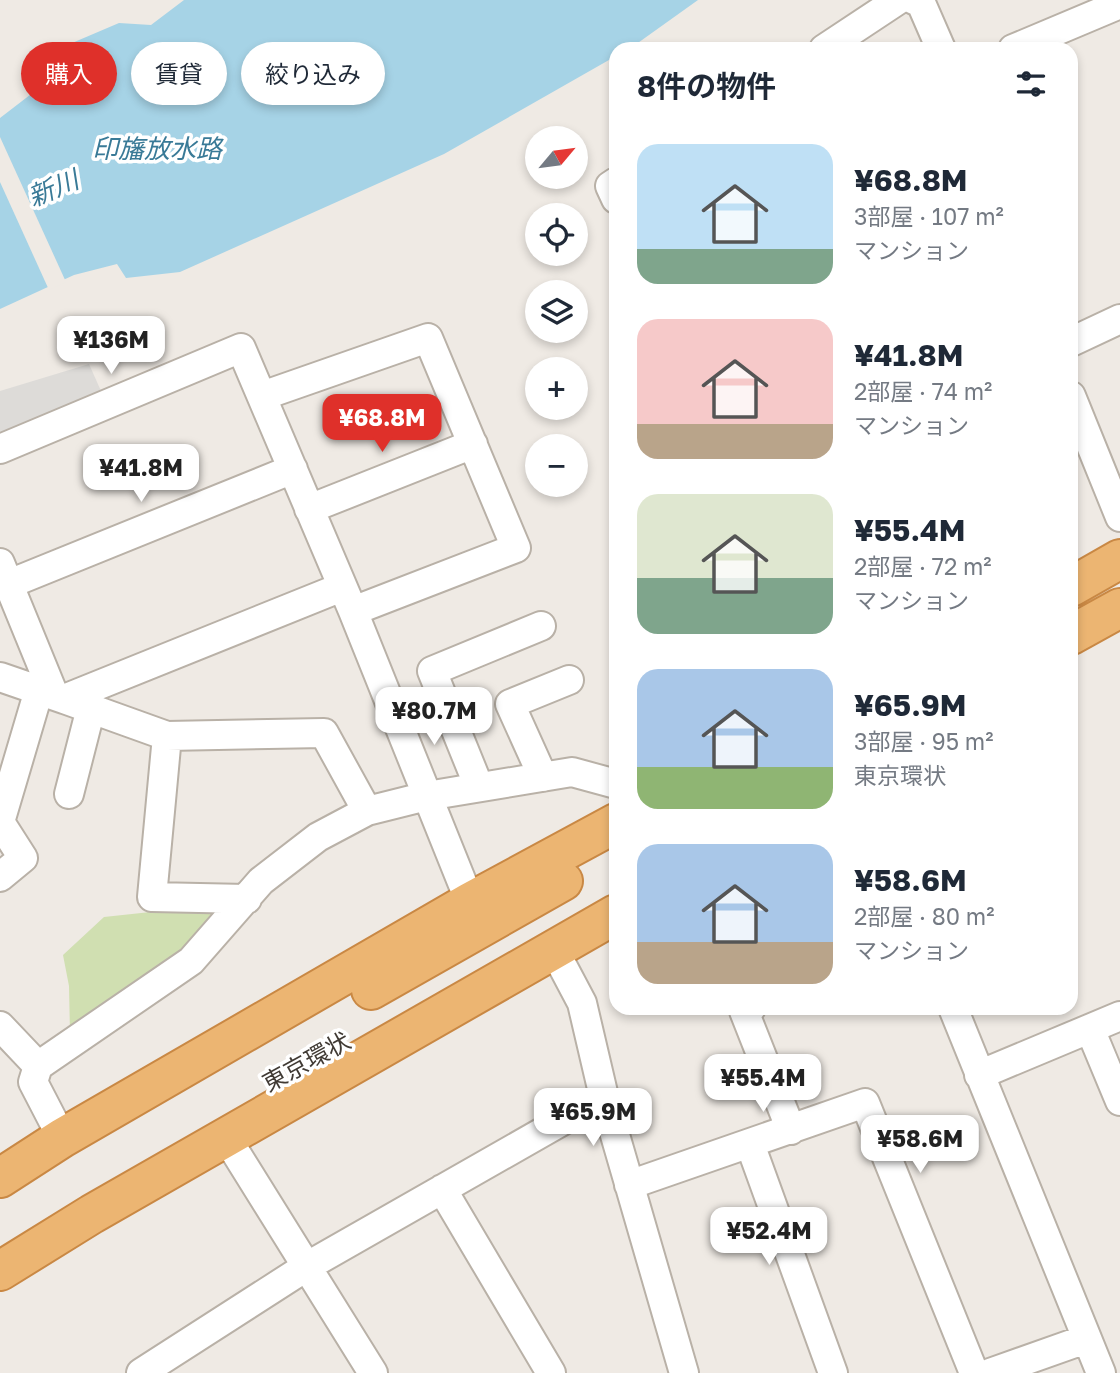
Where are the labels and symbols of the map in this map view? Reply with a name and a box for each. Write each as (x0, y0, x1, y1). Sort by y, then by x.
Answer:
north arrow (525, 126, 588, 189)
water label: 印旛放水路 (92, 133, 224, 164)
water label: 新川 (23, 162, 86, 212)
pin: ¥136M (62, 316, 160, 376)
pin: ¥68.8M (325, 394, 439, 454)
pin: ¥41.8M (84, 444, 198, 504)
pin: ¥80.7M (377, 688, 491, 747)
street label: 東京環状 (257, 1025, 355, 1097)
pin: ¥55.4M (706, 1054, 820, 1114)
pin: ¥65.9M (536, 1088, 650, 1148)
pin: ¥58.6M (863, 1116, 977, 1175)
pin: ¥52.4M (712, 1208, 826, 1267)

